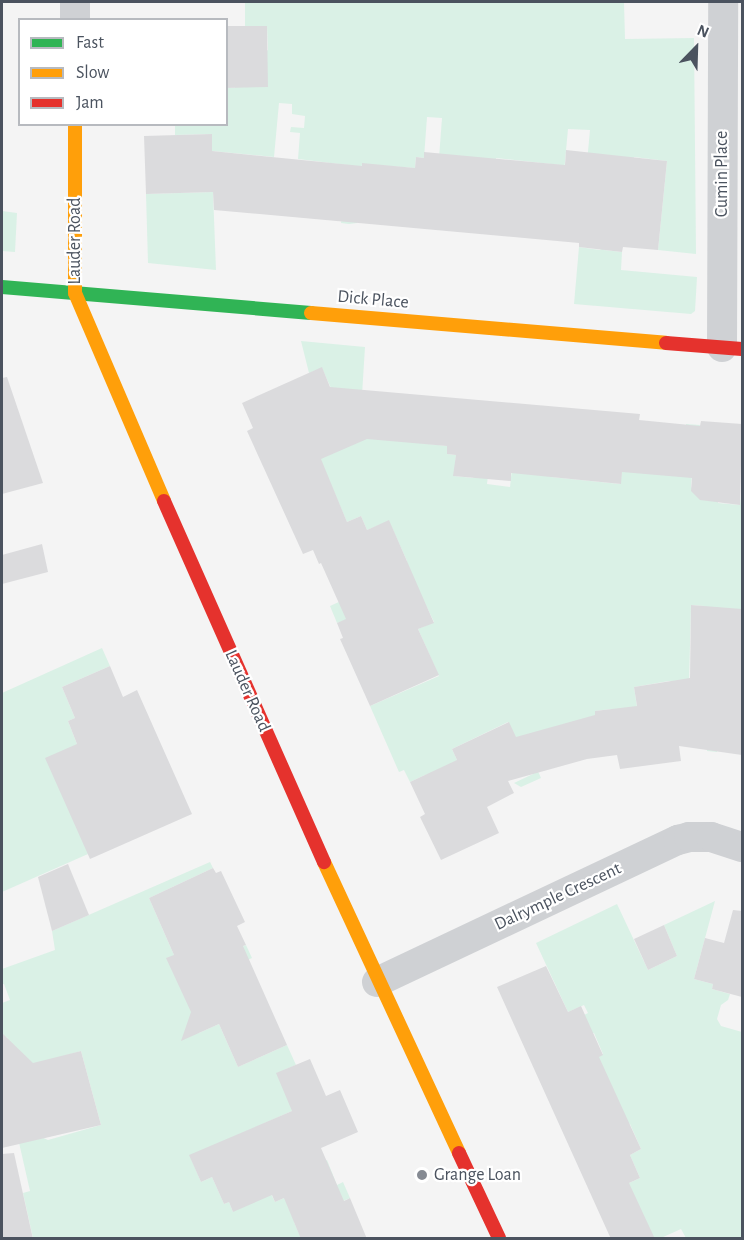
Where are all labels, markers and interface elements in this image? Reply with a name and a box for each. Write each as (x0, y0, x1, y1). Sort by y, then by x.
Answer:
legend (18, 18, 228, 126)
north arrow (666, 18, 726, 78)
text: N (695, 22, 711, 41)
text: Fast (76, 34, 104, 52)
text: Slow (76, 64, 109, 82)
text: Jam (76, 94, 104, 112)
street label: Cumin Place (711, 131, 733, 217)
street label: Lauder Road (64, 197, 86, 285)
street label: Dick Place (336, 286, 410, 314)
street label: Lauder Road (219, 647, 275, 735)
street label: Dalrymple Crescent (491, 858, 625, 936)
place label: Grange Loan (434, 1164, 521, 1186)
marker: Grange Loan (415, 1168, 429, 1182)

